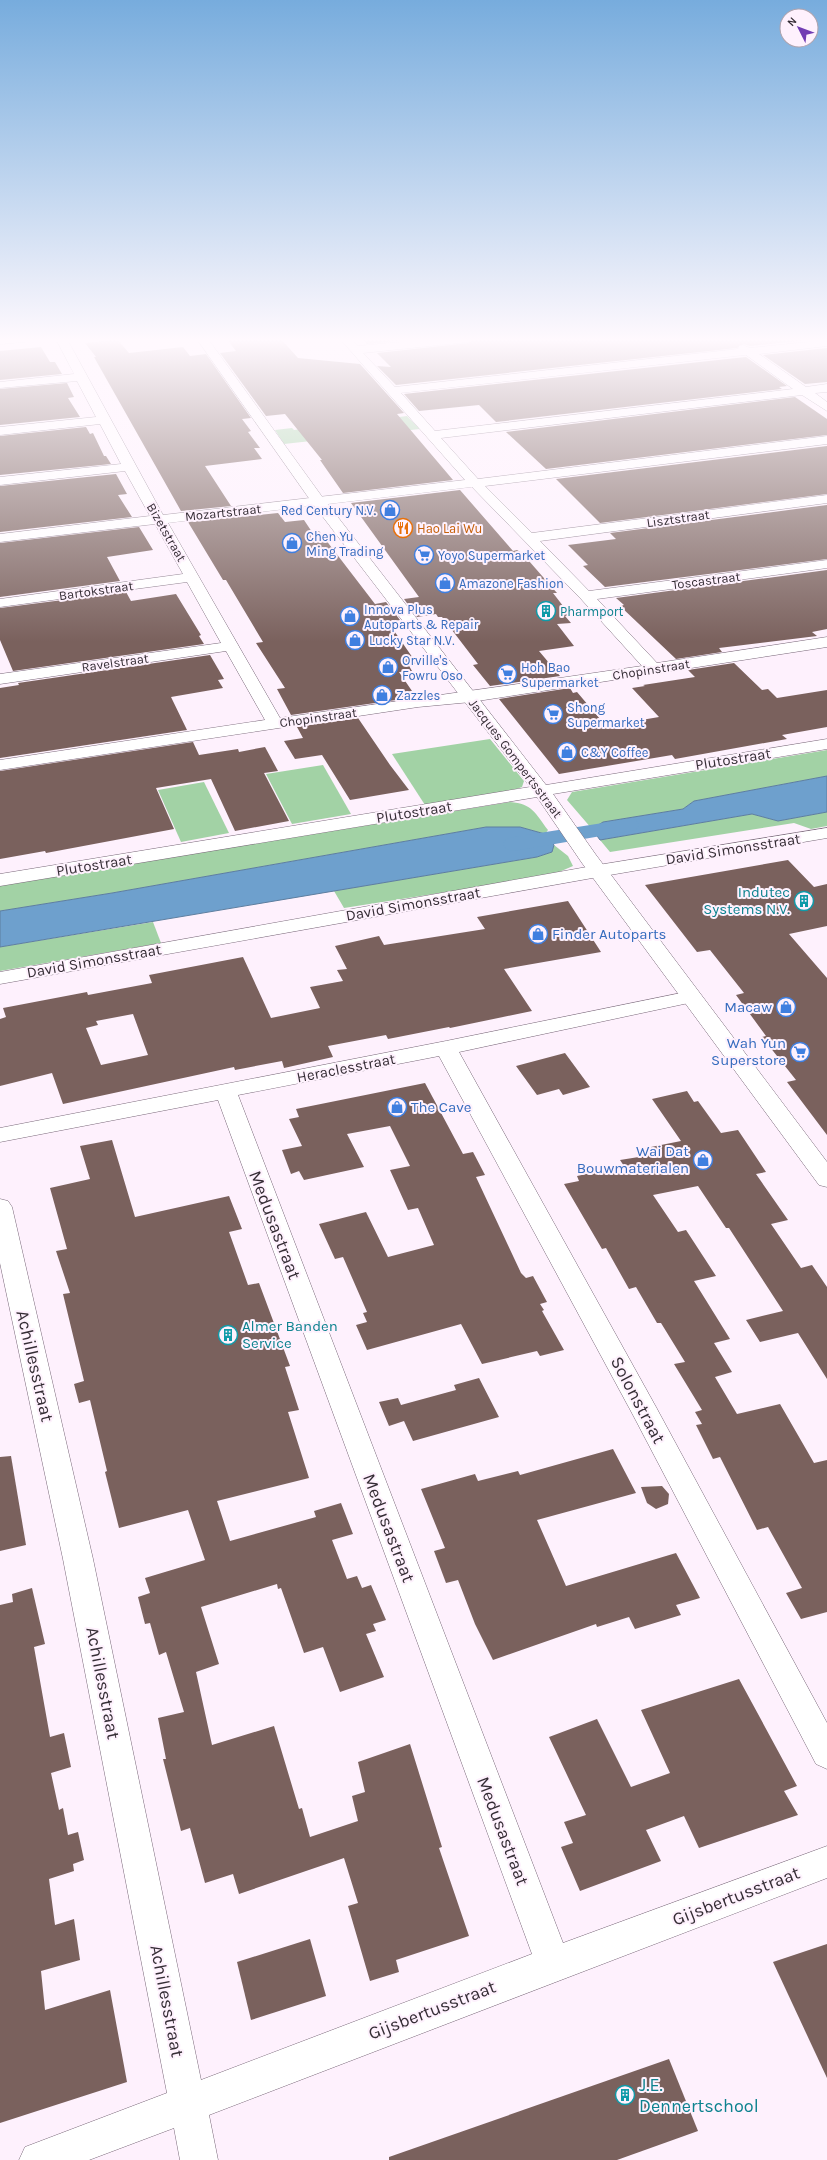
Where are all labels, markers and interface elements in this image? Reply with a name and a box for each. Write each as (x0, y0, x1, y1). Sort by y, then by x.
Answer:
north arrow (779, 8, 819, 48)
text: N (784, 14, 799, 29)
shop icon: Red Century N.V. (379, 499, 401, 521)
street label: Bizetstraat (144, 500, 189, 564)
street label: Mozartstraat (184, 501, 262, 524)
place label: Red Century N.V. (281, 503, 376, 518)
street label: Lisztstraat (646, 507, 711, 530)
restaurant icon: Hao Lai Wu (392, 517, 414, 539)
place label: Hao Lai Wu (417, 521, 482, 536)
place label: Chen Yu Ming Trading (306, 529, 384, 559)
shop icon: Chen Yu Ming Trading (281, 532, 303, 554)
supermarket icon: Yoyo Supermarket (413, 544, 435, 566)
place label: Yoyo Supermarket (438, 548, 545, 563)
street label: Toscastraat (671, 569, 741, 592)
shop icon: Amazone Fashion (434, 572, 456, 594)
place label: Amazone Fashion (459, 576, 564, 591)
street label: Bartokstraat (58, 578, 134, 603)
building icon: Pharmport (535, 600, 557, 622)
place label: Innova Plus Autoparts & Repair (364, 602, 479, 632)
place label: Pharmport (560, 604, 623, 619)
shop icon: Innova Plus Autoparts & Repair (339, 605, 361, 627)
shop icon: Lucky Star N.V. (344, 629, 366, 651)
place label: Lucky Star N.V. (369, 633, 454, 648)
street label: Ravelstraat (81, 650, 150, 675)
place label: Orville's Fowru Oso (402, 653, 463, 683)
shop icon: Orville's Fowru Oso (377, 656, 399, 678)
street label: Chopinstraat (611, 656, 691, 683)
place label: Hoh Bao Supermarket (521, 660, 599, 690)
supermarket icon: Hoh Bao Supermarket (496, 663, 518, 685)
shop icon: Zazzles (371, 684, 393, 706)
place label: Zazzles (396, 688, 440, 703)
street label: Jacques Gompertsstraat (465, 696, 565, 821)
place label: Shong Supermarket (567, 700, 645, 730)
supermarket icon: Shong Supermarket (542, 703, 564, 725)
street label: Chopinstraat (278, 705, 358, 730)
shop icon: C&Y Coffee (556, 741, 578, 763)
street label: Plutostraat (694, 744, 773, 774)
place label: C&Y Coffee (581, 745, 649, 760)
street label: Plutostraat (375, 797, 454, 827)
street label: David Simonsstraat (664, 829, 802, 869)
street label: Plutostraat (55, 850, 134, 880)
street label: David Simonsstraat (344, 883, 482, 925)
place label: Indutec Systems N.V. (703, 883, 790, 918)
building icon: Indutec Systems N.V. (793, 890, 815, 912)
shop icon: Finder Autoparts (527, 923, 549, 945)
place label: Finder Autoparts (552, 925, 666, 943)
street label: David Simonsstraat (25, 940, 163, 982)
shop icon: Macaw (775, 996, 797, 1018)
place label: Macaw (724, 998, 772, 1016)
place label: Wah Yun Superstore (711, 1034, 786, 1069)
supermarket icon: Wah Yun Superstore (789, 1041, 811, 1063)
street label: Heraclesstraat (295, 1050, 397, 1086)
shop icon: The Cave (386, 1096, 408, 1118)
place label: The Cave (411, 1098, 472, 1116)
place label: Wai Dat Bouwmaterialen (577, 1142, 689, 1177)
shop icon: Wai Dat Bouwmaterialen (692, 1149, 714, 1171)
street label: Medusastraat (244, 1167, 306, 1283)
street label: Achillesstraat (11, 1308, 59, 1424)
place label: Almer Banden Service (242, 1317, 338, 1352)
building icon: Almer Banden Service (217, 1324, 239, 1346)
street label: Solonstraat (606, 1353, 670, 1448)
street label: Medusastraat (358, 1470, 420, 1586)
street label: Achillesstraat (81, 1625, 125, 1741)
street label: Medusastraat (472, 1773, 534, 1889)
street label: Gijsbertusstraat (669, 1861, 803, 1930)
street label: Achillesstraat (145, 1943, 189, 2059)
street label: Gijsbertusstraat (365, 1975, 499, 2044)
place label: J.E. Dennertschool (639, 2074, 759, 2117)
building icon: J.E. Dennertschool (614, 2084, 636, 2106)

